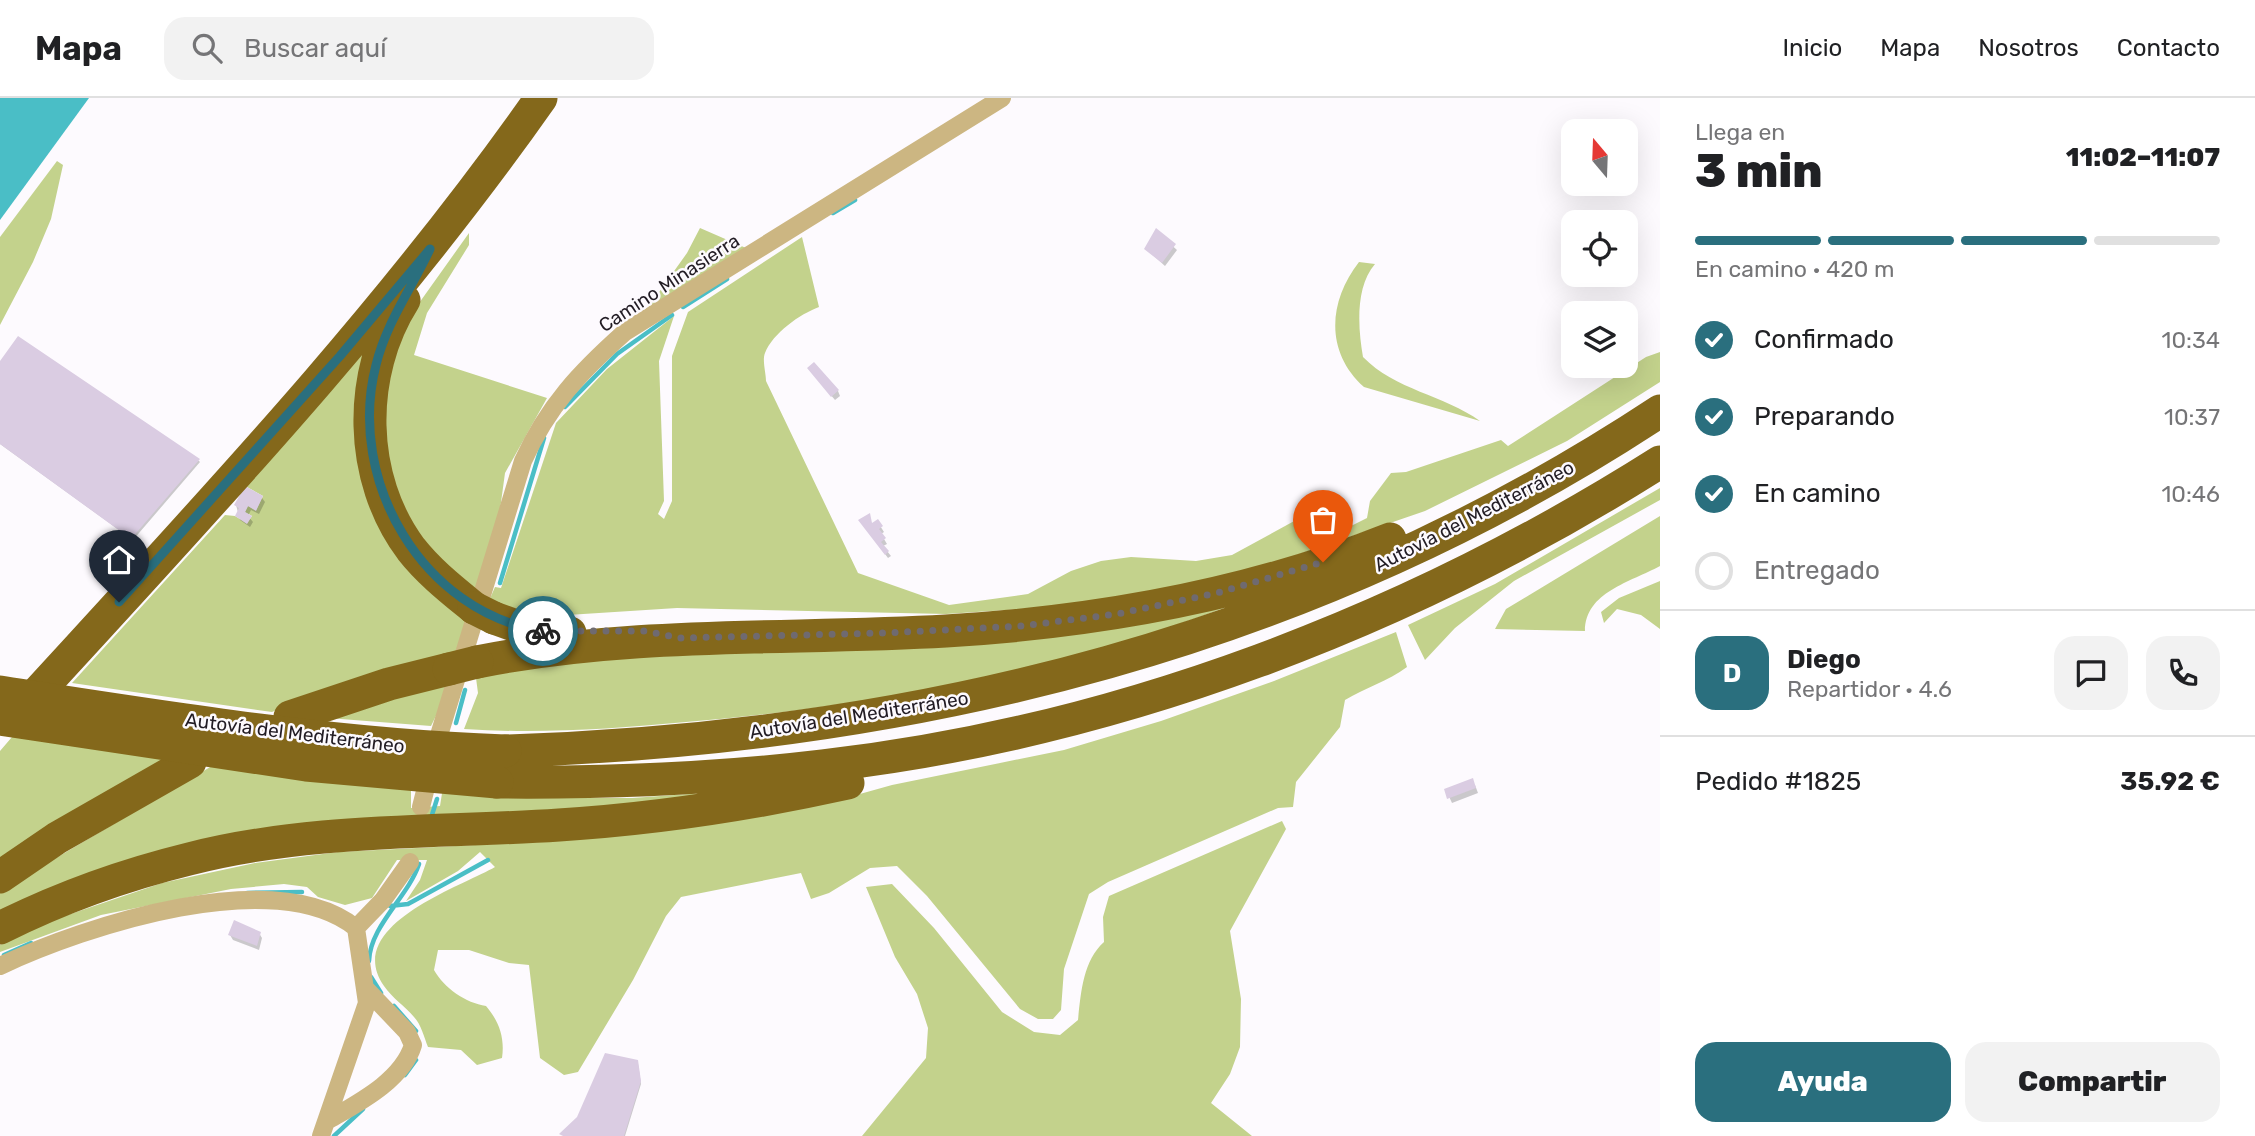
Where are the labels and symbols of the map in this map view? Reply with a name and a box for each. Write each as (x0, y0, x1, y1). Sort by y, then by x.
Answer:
north arrow (1561, 119, 1638, 196)
street label: Camino Minasierra (594, 229, 744, 337)
street label: Autovía del Mediterráneo (1370, 456, 1578, 576)
pin (1293, 490, 1353, 562)
pin (89, 530, 149, 602)
courier (508, 596, 578, 666)
street label: Autovía del Mediterráneo (748, 686, 970, 744)
street label: Autovía del Mediterráneo (184, 708, 406, 758)

